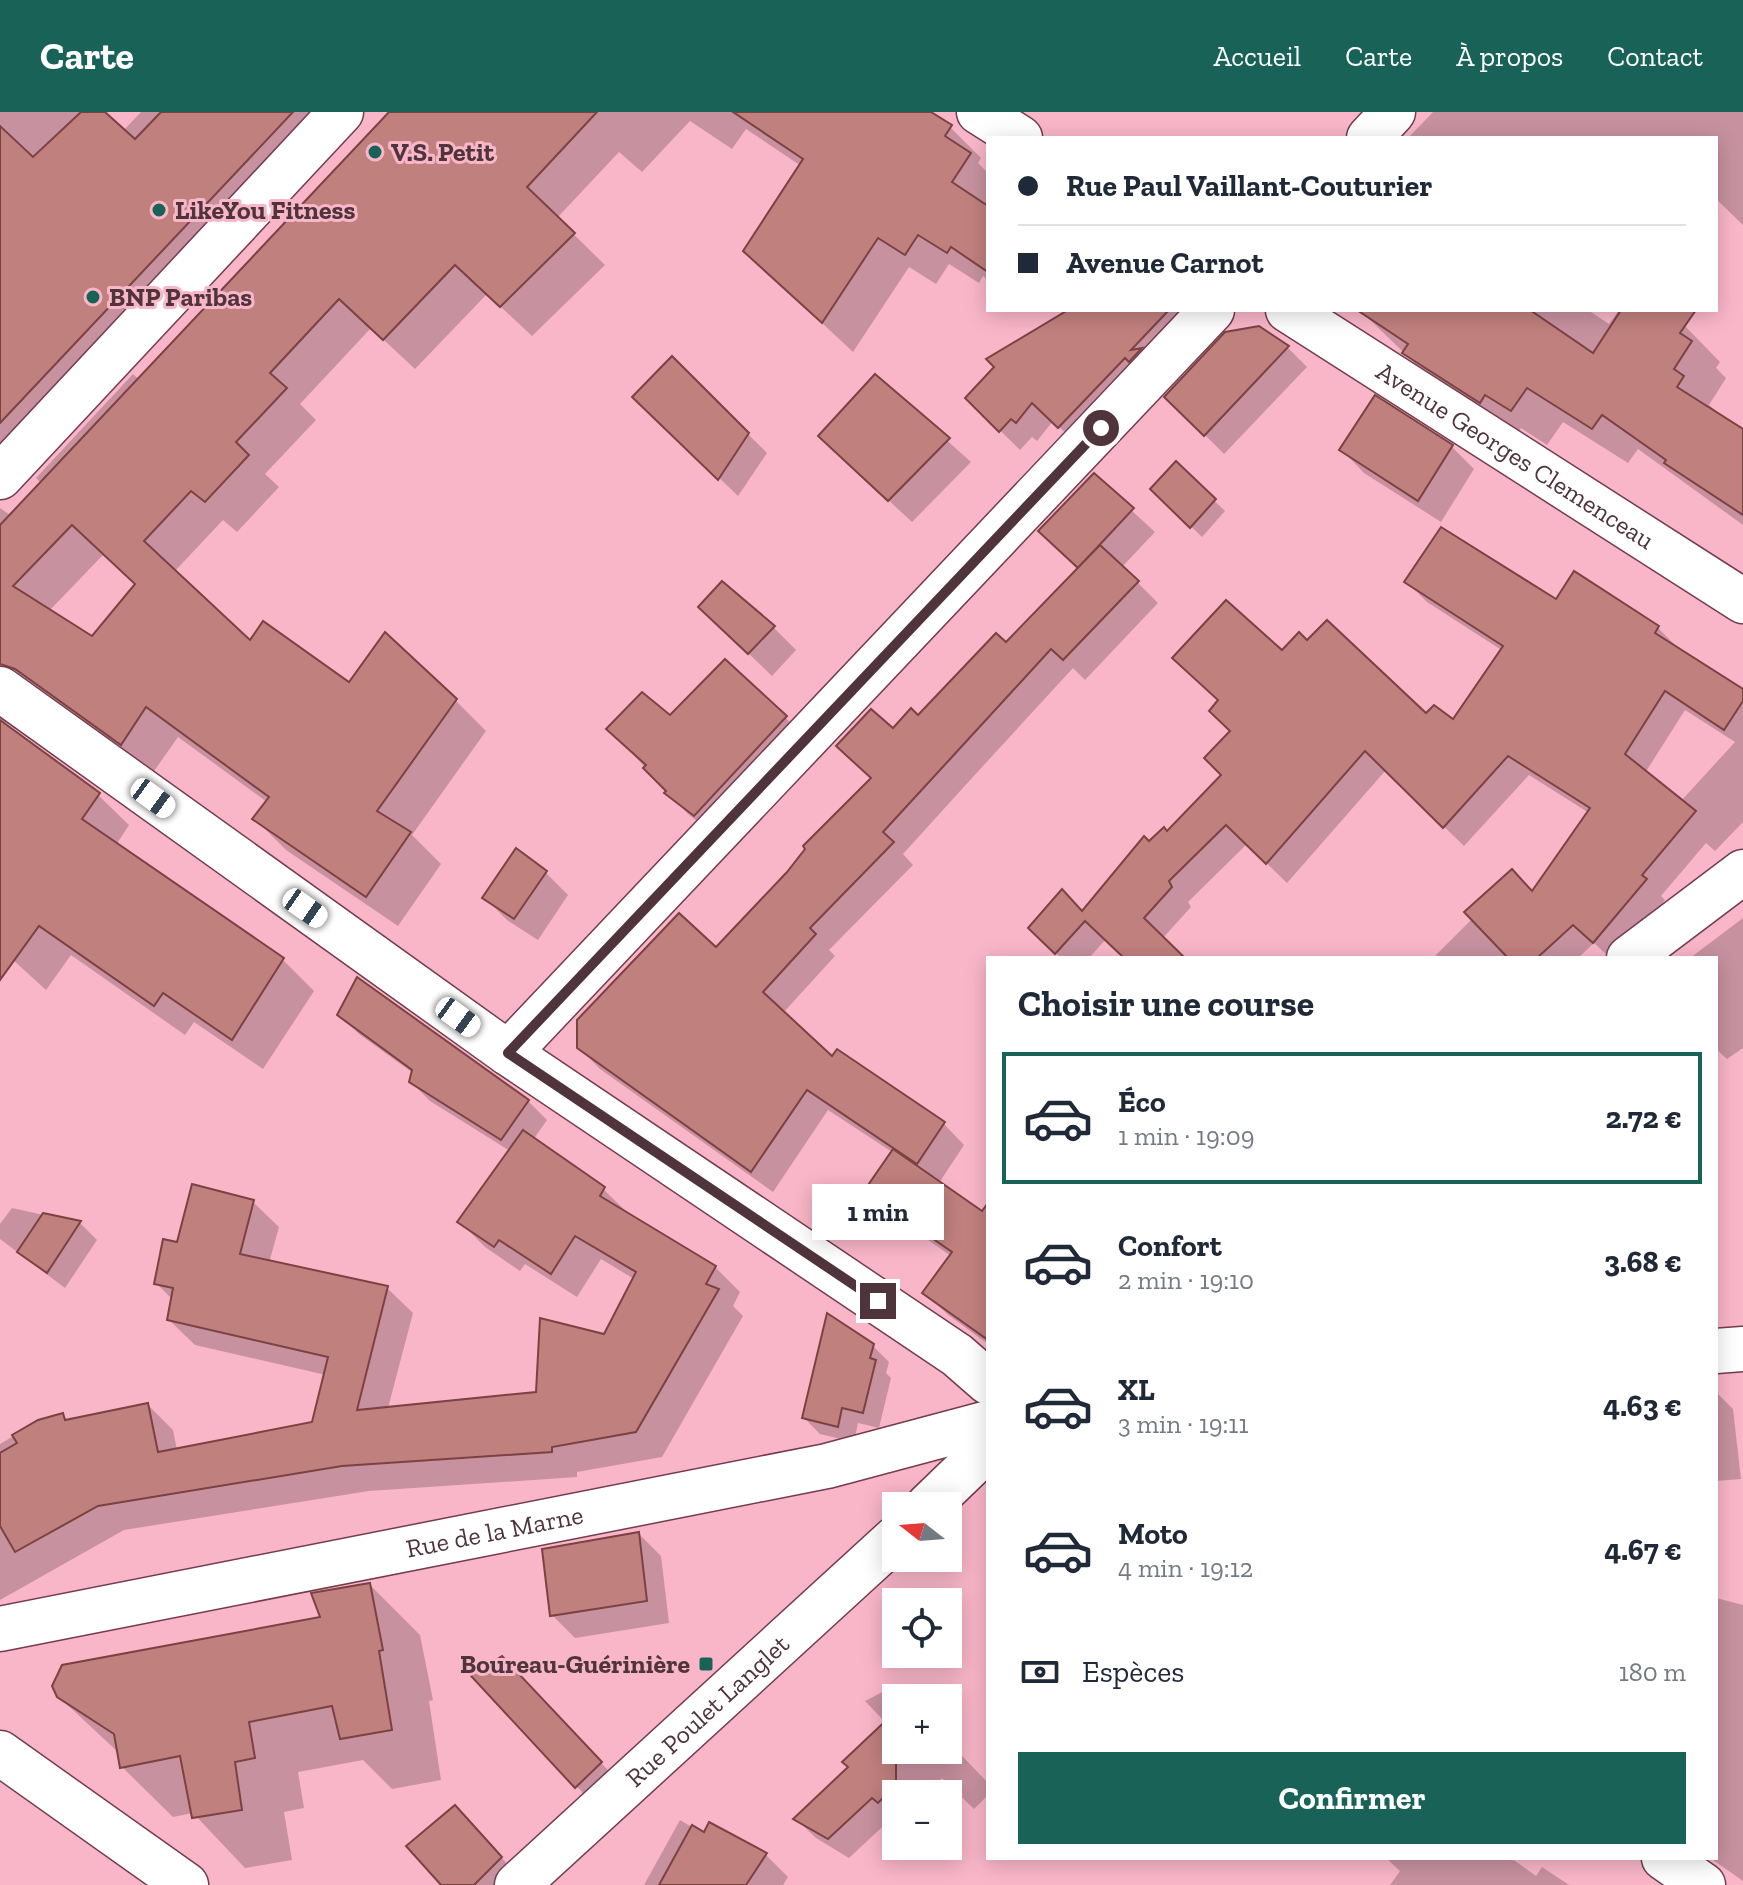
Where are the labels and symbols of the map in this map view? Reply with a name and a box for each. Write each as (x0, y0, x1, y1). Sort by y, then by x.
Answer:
place label: V.S. Petit (391, 136, 495, 168)
marker: V.S. Petit (366, 143, 384, 161)
place label: LikeYou Fitness (175, 194, 355, 226)
marker: LikeYou Fitness (150, 201, 168, 219)
place label: BNP Paribas (109, 281, 252, 313)
marker: BNP Paribas (84, 288, 102, 306)
street label: Avenue Georges Clemenceau (1371, 355, 1661, 556)
route start (1083, 410, 1119, 446)
car (127, 774, 179, 822)
car (278, 884, 332, 932)
car (432, 993, 484, 1041)
callout: 1 min (812, 1185, 944, 1241)
route end (860, 1283, 896, 1319)
north arrow (882, 1492, 962, 1572)
street label: Rue de la Marne (403, 1498, 586, 1565)
street label: Rue Poulet Langlet (619, 1628, 796, 1794)
place label: Boureau-Guérinière (460, 1648, 690, 1680)
marker: Boureau-Guérinière (697, 1655, 715, 1673)

